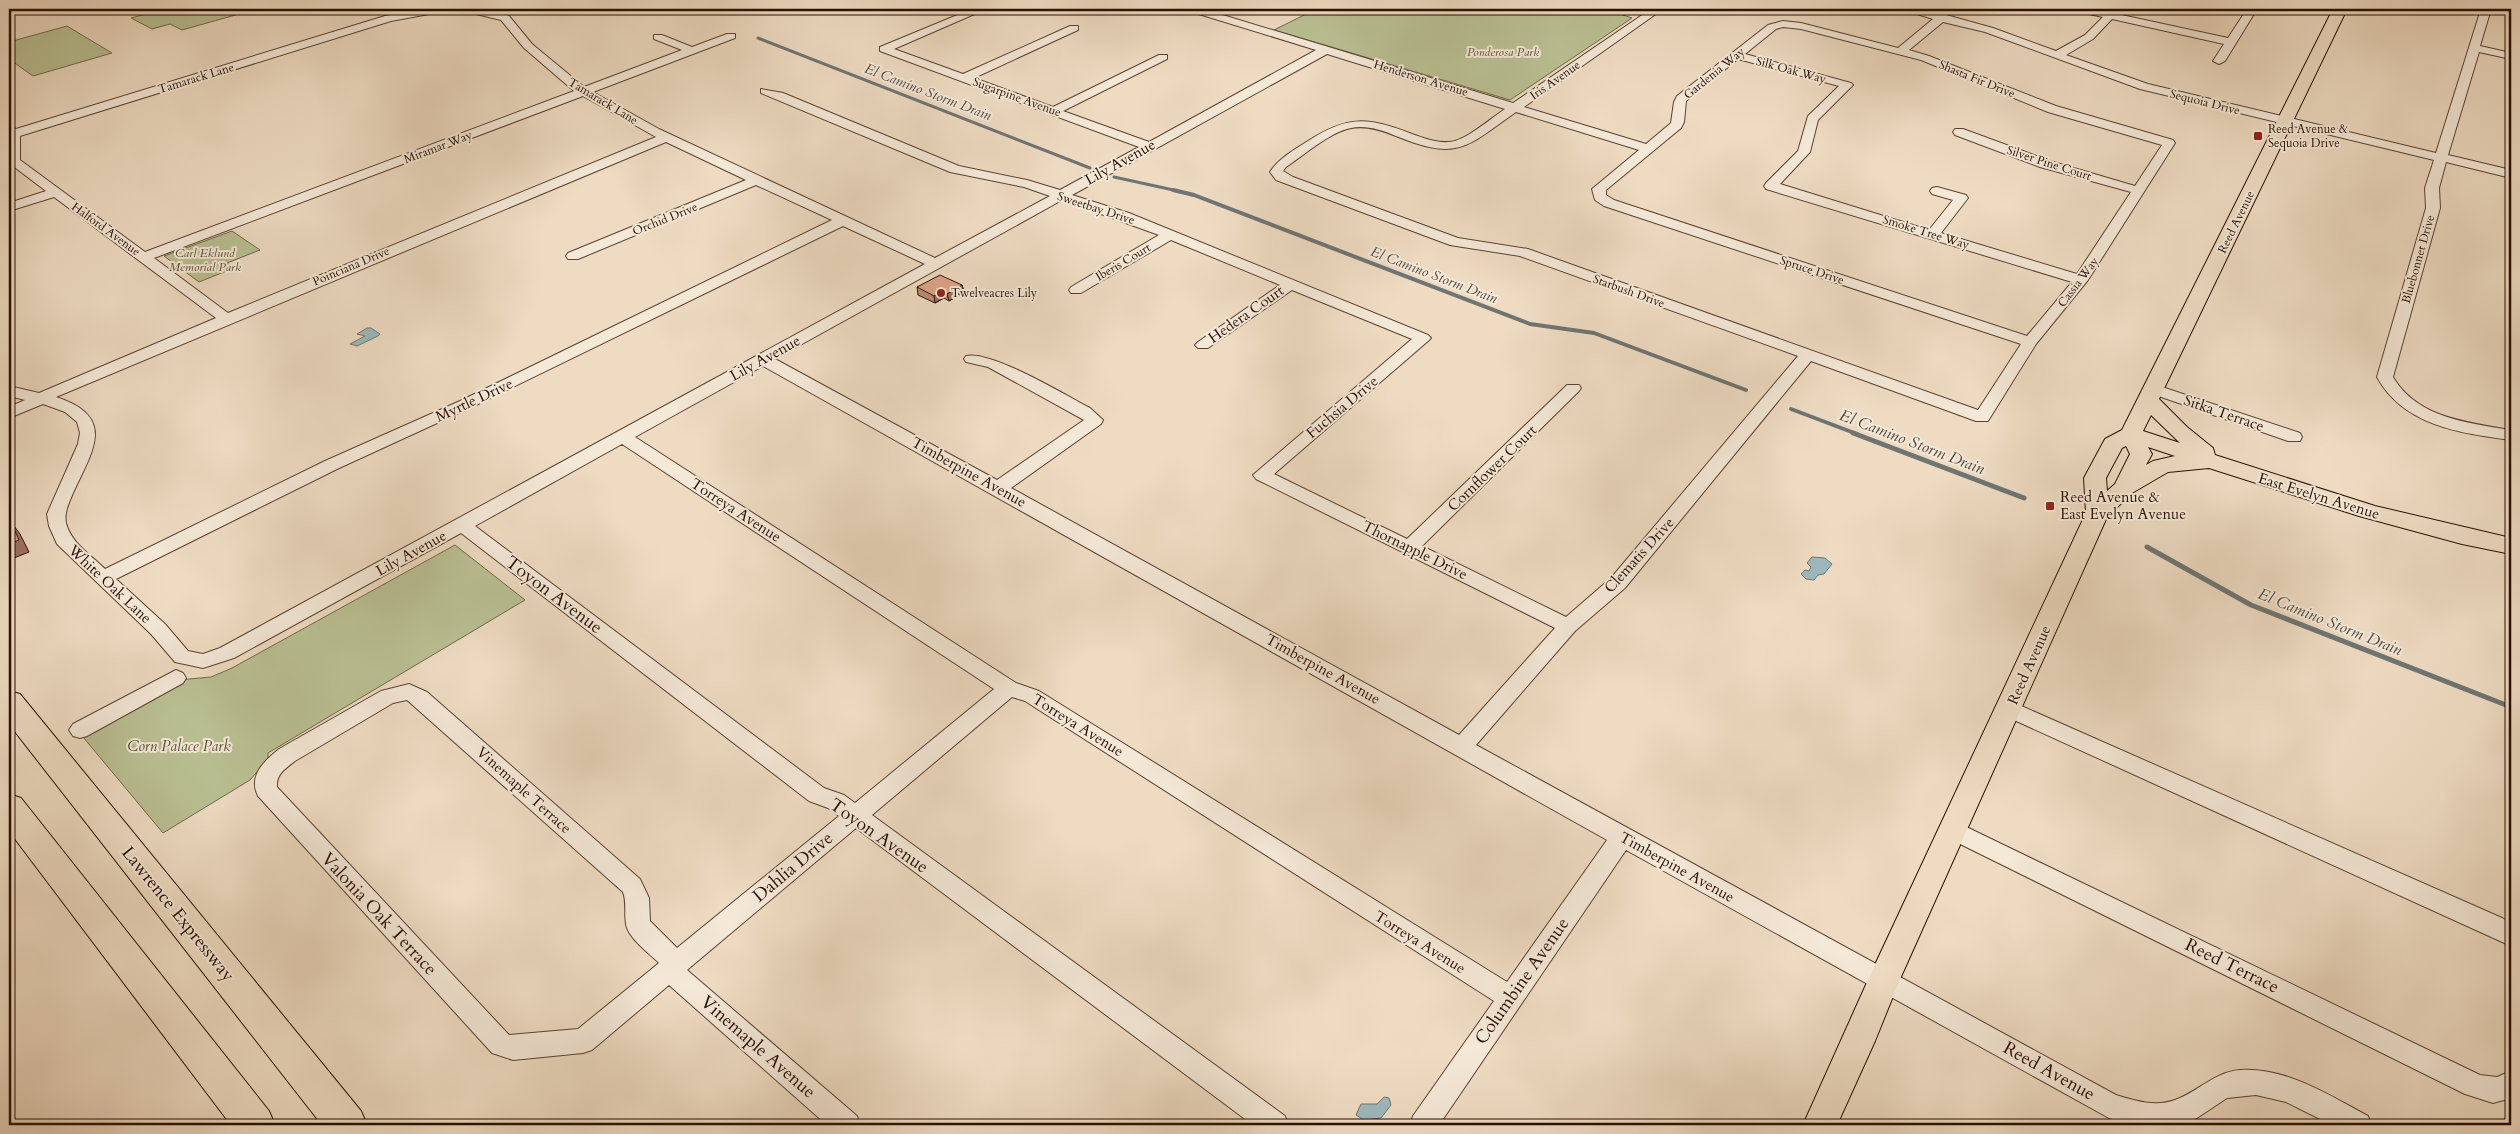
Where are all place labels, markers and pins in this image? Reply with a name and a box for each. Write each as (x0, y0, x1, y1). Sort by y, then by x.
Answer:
place label: Reed Avenue & Sequoia Drive (2268, 121, 2348, 151)
marker: Reed Avenue & Sequoia Drive (2252, 130, 2264, 142)
place label: Twelveacres Lily (951, 285, 1038, 301)
marker: Twelveacres Lily (935, 287, 947, 299)
place label: Reed Avenue & East Evelyn Avenue (2060, 487, 2186, 524)
marker: Reed Avenue & East Evelyn Avenue (2044, 500, 2056, 512)

